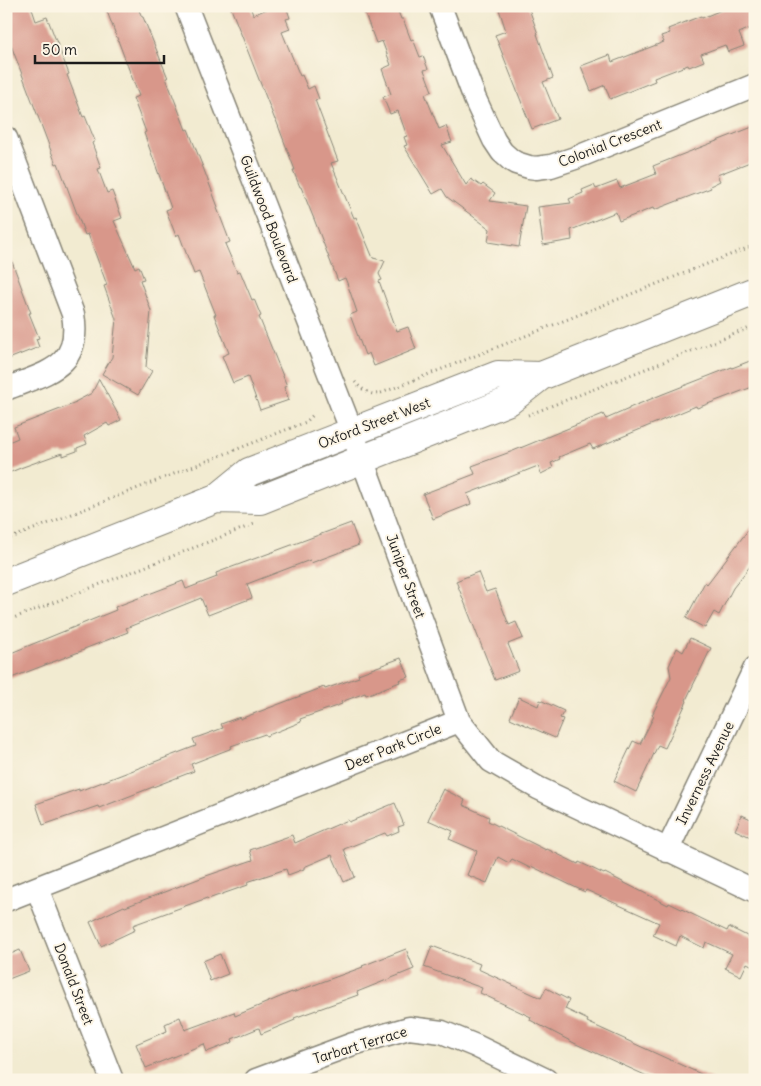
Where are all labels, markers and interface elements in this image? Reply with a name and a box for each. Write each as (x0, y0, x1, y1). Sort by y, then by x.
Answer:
scale bar (35, 32, 164, 64)
text: 50 m (42, 40, 77, 59)
street label: Colonial Crescent (556, 115, 664, 171)
street label: Guildwood Boulevard (236, 153, 302, 285)
street label: Oxford Street West (315, 393, 433, 453)
street label: Juniper Street (382, 531, 430, 621)
street label: Inverness Avenue (672, 718, 738, 828)
street label: Deer Park Circle (342, 720, 444, 774)
street label: Donald Street (50, 941, 98, 1028)
street label: Tarbart Terrace (311, 1022, 409, 1068)

